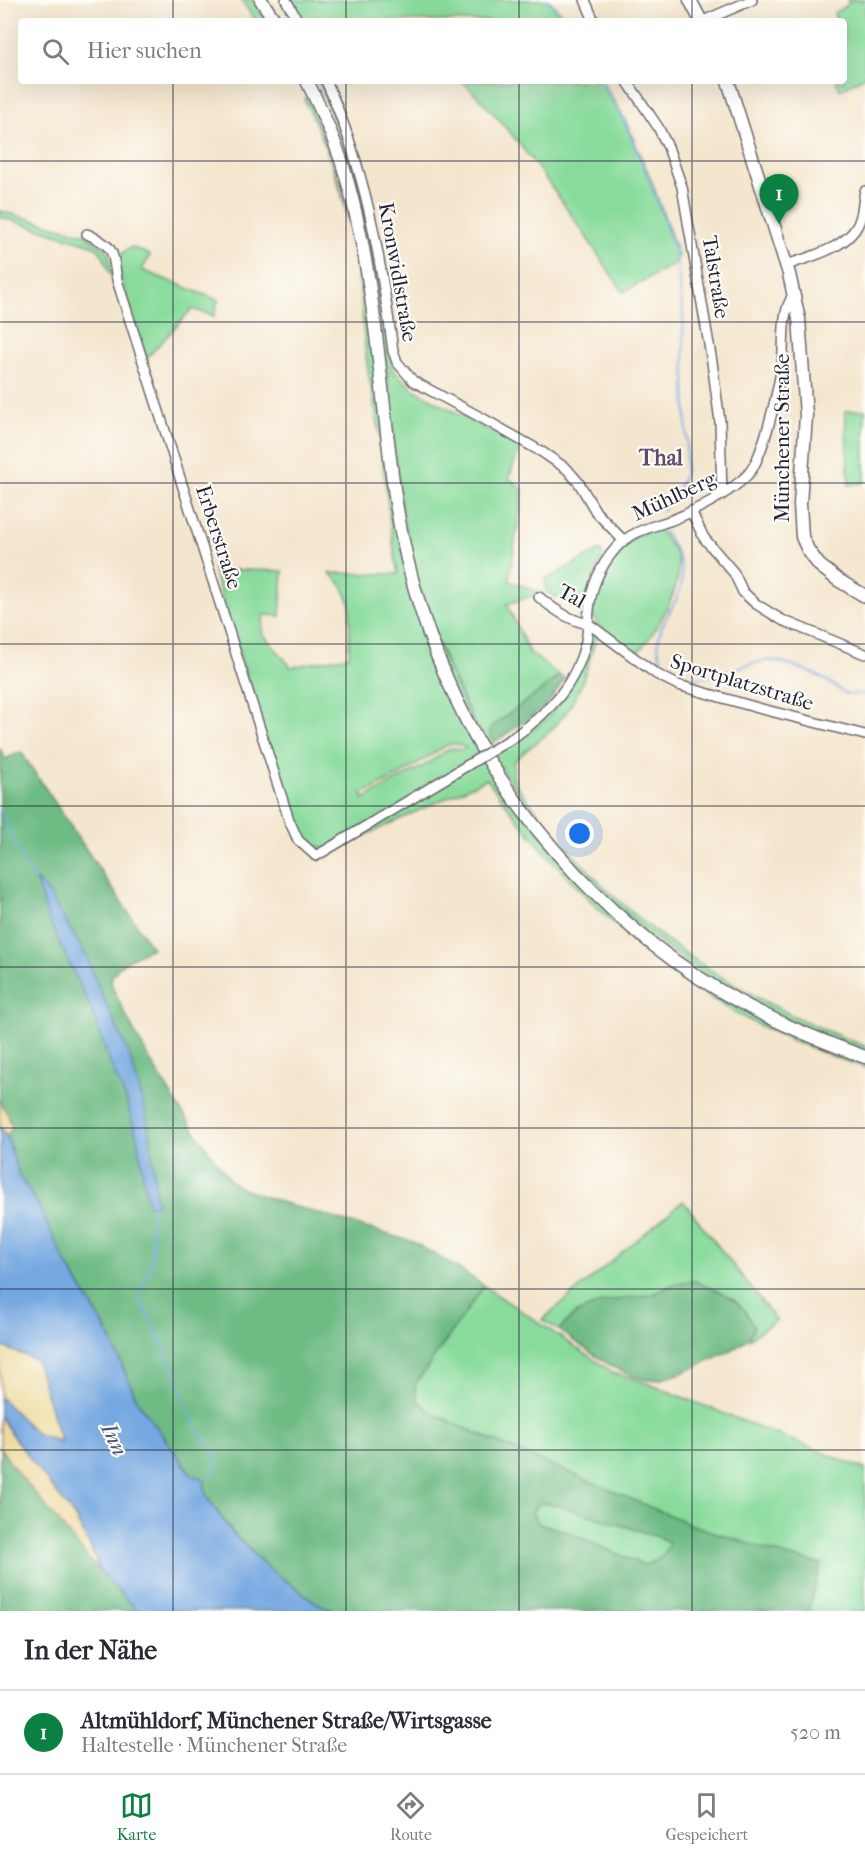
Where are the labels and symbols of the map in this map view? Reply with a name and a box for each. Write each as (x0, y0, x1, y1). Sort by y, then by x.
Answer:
pin: 1 (760, 174, 798, 224)
street label: Kronwidlstraße (374, 200, 422, 344)
street label: Talstraße (698, 234, 734, 320)
street label: Münchener Straße (770, 353, 794, 523)
district label: Thal (638, 445, 684, 471)
street label: Mühlberg (628, 466, 720, 526)
street label: Erberstraße (191, 482, 247, 592)
street label: Tal (554, 579, 590, 613)
street label: Sportplatzstraße (667, 649, 817, 715)
your location (565, 819, 594, 848)
water label: Inn (95, 1418, 133, 1460)

